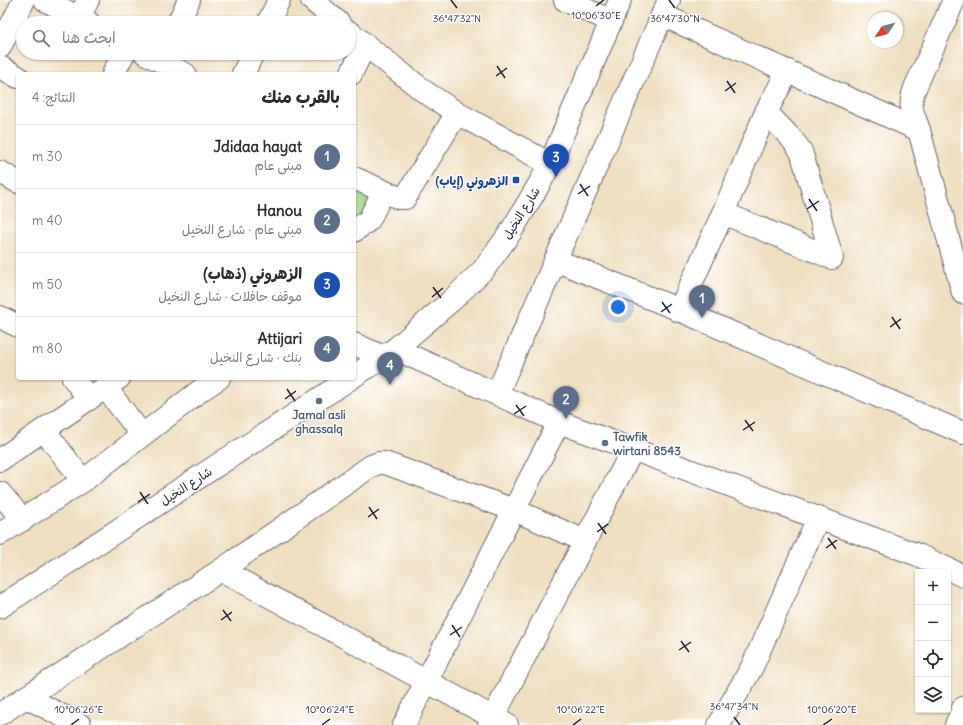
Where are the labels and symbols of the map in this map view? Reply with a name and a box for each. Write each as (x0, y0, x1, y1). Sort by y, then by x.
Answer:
text: 10°06'30"E (571, 9, 621, 22)
text: 36°47'32"N (433, 12, 481, 25)
text: 36°47'30"N (650, 12, 700, 25)
north arrow (867, 12, 903, 48)
pin: 3 (543, 144, 569, 177)
place label: الزهروني (إياب) (436, 173, 508, 192)
marker: الزهروني (إياب) (511, 175, 521, 185)
street label: شارع النخيل (499, 184, 545, 243)
pin: 1 (689, 285, 715, 318)
your location (608, 297, 628, 317)
pin: 4 (377, 352, 403, 385)
pin: 2 (553, 386, 579, 419)
marker: Jamal asli ghassalq (314, 396, 324, 406)
place label: Jamal asli ghassalq (292, 407, 346, 437)
place label: Tawfik wirtani 8543 (613, 429, 681, 458)
marker: Tawfik wirtani 8543 (600, 438, 610, 448)
street label: شارع النخيل (157, 464, 216, 510)
text: 36°47'34"N (710, 700, 758, 713)
text: 10°06'26"E (55, 703, 103, 716)
text: 10°06'24"E (306, 703, 354, 716)
text: 10°06'22"E (557, 703, 605, 716)
text: 10°06'20"E (807, 703, 857, 716)

